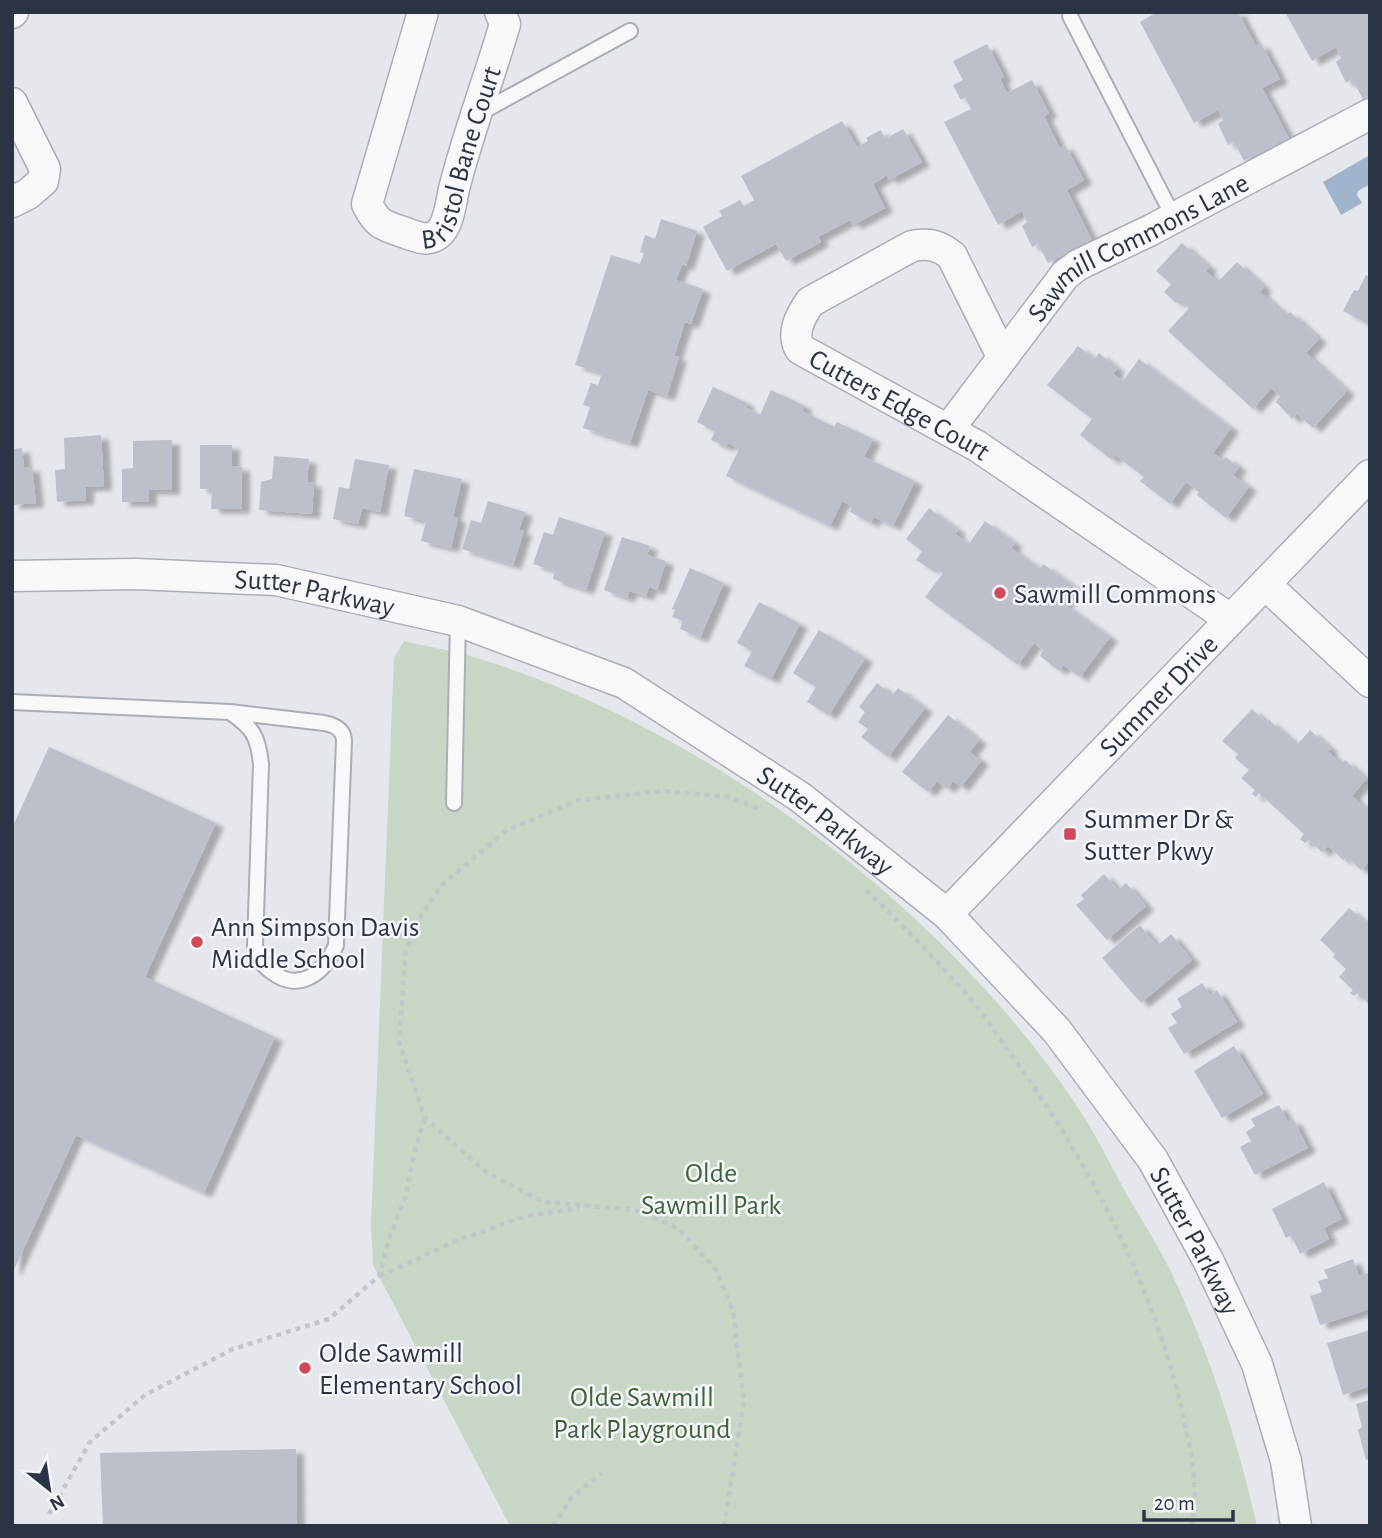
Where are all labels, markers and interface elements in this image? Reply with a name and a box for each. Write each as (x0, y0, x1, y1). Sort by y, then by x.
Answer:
street label: Bristol Bane Court (420, 63, 507, 255)
street label: Sawmill Commons Lane (1023, 169, 1254, 327)
street label: Cutters Edge Court (804, 345, 994, 466)
street label: Sutter Parkway (234, 566, 397, 622)
place label: Sawmill Commons (1014, 581, 1216, 609)
marker: Sawmill Commons (992, 585, 1008, 601)
street label: Summer Drive (1095, 630, 1224, 763)
street label: Sutter Parkway (752, 761, 898, 882)
place label: Summer Dr & Sutter Pkwy (1084, 806, 1234, 866)
marker: Summer Dr & Sutter Pkwy (1062, 826, 1078, 842)
place label: Ann Simpson Davis Middle School (211, 914, 419, 974)
marker: Ann Simpson Davis Middle School (189, 934, 205, 950)
park label: Olde Sawmill Park (641, 1160, 781, 1220)
street label: Sutter Parkway (1144, 1163, 1244, 1320)
place label: Olde Sawmill Elementary School (319, 1340, 522, 1400)
marker: Olde Sawmill Elementary School (297, 1360, 313, 1376)
park label: Olde Sawmill Park Playground (553, 1384, 731, 1444)
north arrow (14, 1454, 84, 1524)
scale bar (1144, 1478, 1233, 1522)
text: N (46, 1491, 67, 1514)
text: 20 m (1154, 1493, 1195, 1514)

